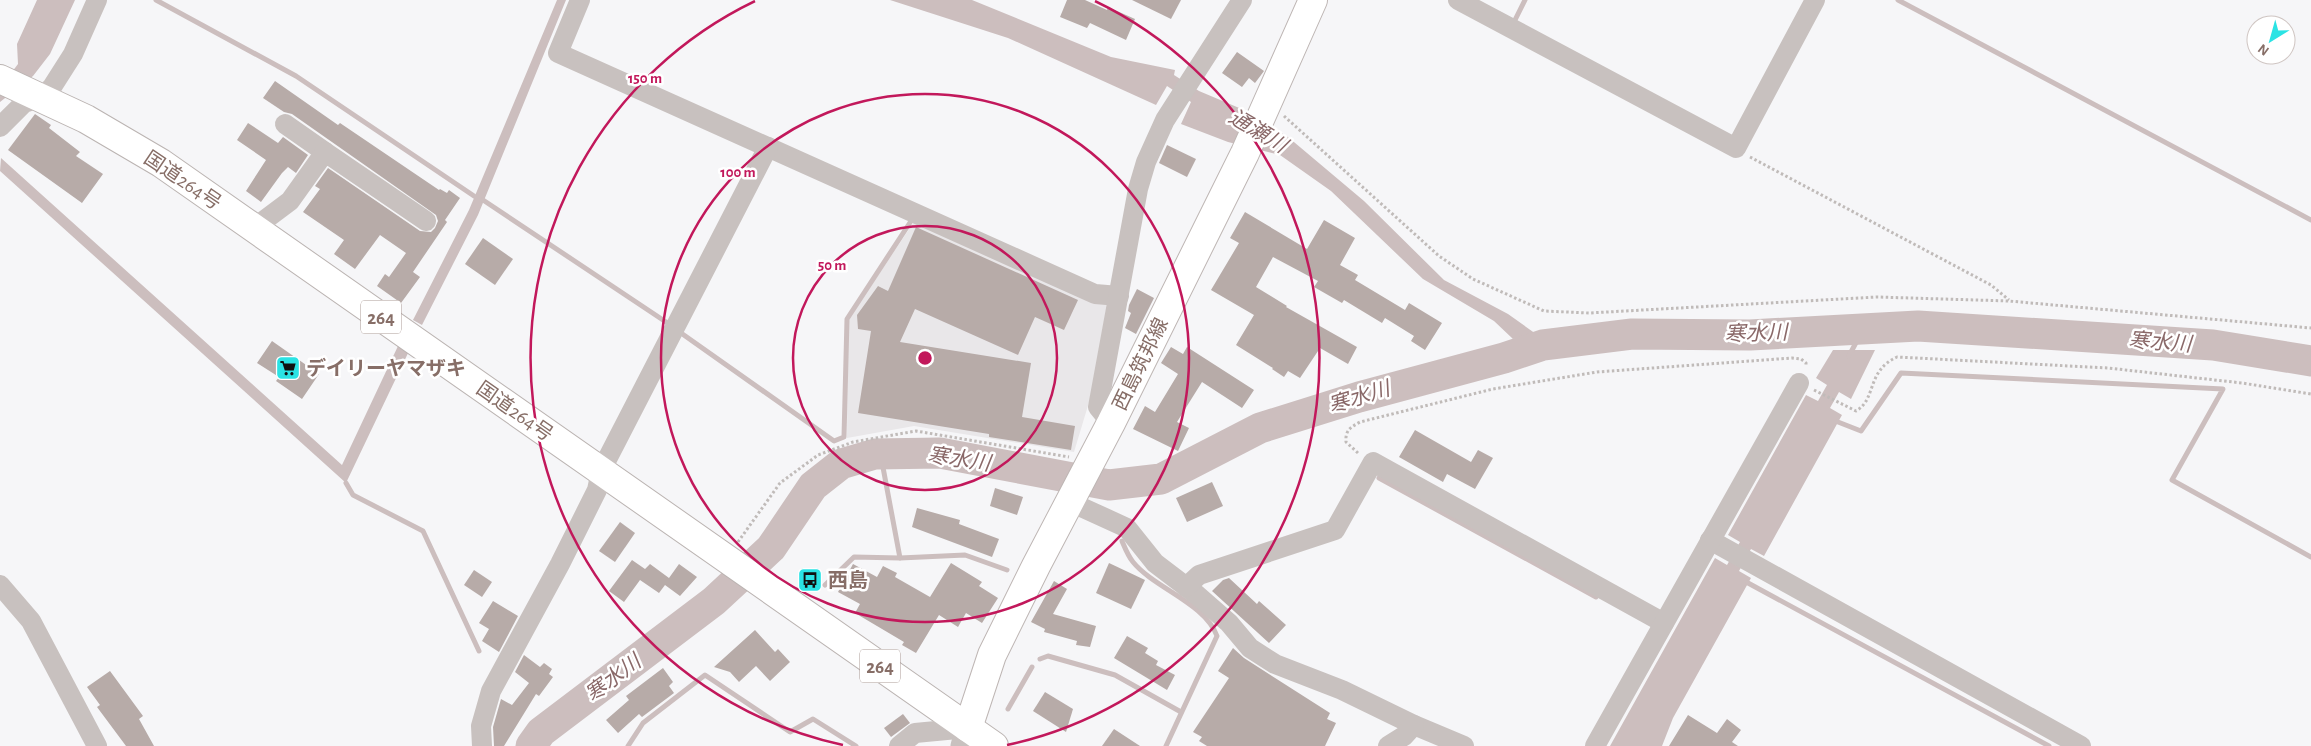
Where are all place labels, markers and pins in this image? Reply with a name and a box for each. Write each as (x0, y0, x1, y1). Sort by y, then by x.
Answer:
centre of rings (916, 349, 934, 367)
supermarket icon: デイリーヤマザキ (275, 355, 301, 381)
place label: デイリーヤマザキ (306, 357, 466, 379)
bus stop icon: 西島 (797, 567, 823, 593)
place label: 西島 (828, 569, 868, 591)

